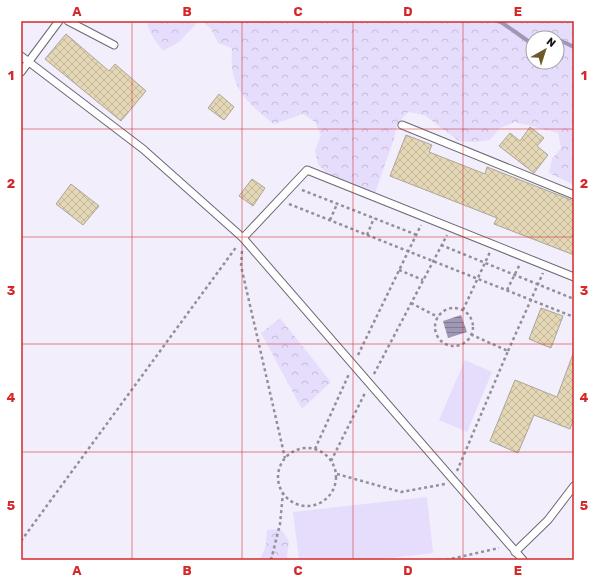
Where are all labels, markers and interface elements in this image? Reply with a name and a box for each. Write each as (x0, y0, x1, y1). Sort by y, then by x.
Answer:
text: A (72, 4, 82, 19)
text: B (182, 4, 192, 19)
text: C (293, 4, 303, 19)
text: D (403, 4, 413, 19)
text: E (514, 4, 522, 19)
north arrow (525, 30, 565, 70)
text: N (544, 35, 558, 50)
text: 1 (8, 68, 14, 83)
text: 1 (581, 68, 587, 83)
text: 2 (7, 176, 15, 191)
text: 2 (580, 176, 588, 191)
text: 3 (7, 283, 16, 298)
text: 3 (580, 283, 589, 298)
text: 4 (7, 390, 16, 405)
text: 4 (580, 390, 589, 405)
text: 5 (7, 498, 15, 513)
text: 5 (580, 498, 588, 513)
text: A (72, 563, 82, 578)
text: B (182, 563, 192, 578)
text: C (293, 563, 303, 578)
text: D (403, 563, 413, 578)
text: E (514, 563, 522, 578)

